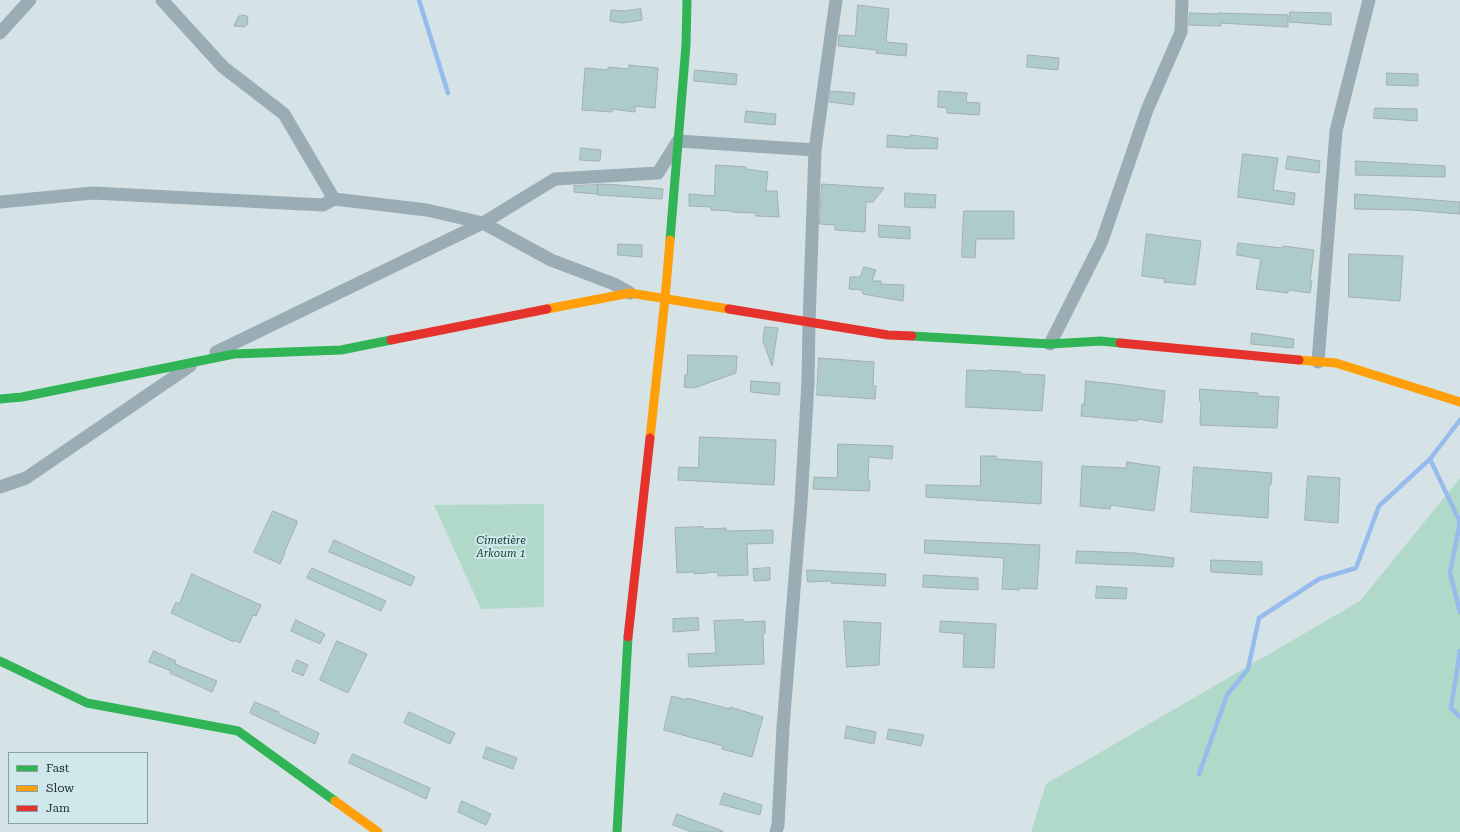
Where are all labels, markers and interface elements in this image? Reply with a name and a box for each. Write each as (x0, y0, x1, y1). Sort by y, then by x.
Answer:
park label: Cimetière Arkoum 1 (476, 534, 526, 560)
legend (8, 752, 148, 824)
text: Fast (46, 761, 69, 775)
text: Slow (46, 781, 74, 795)
text: Jam (46, 801, 70, 815)

